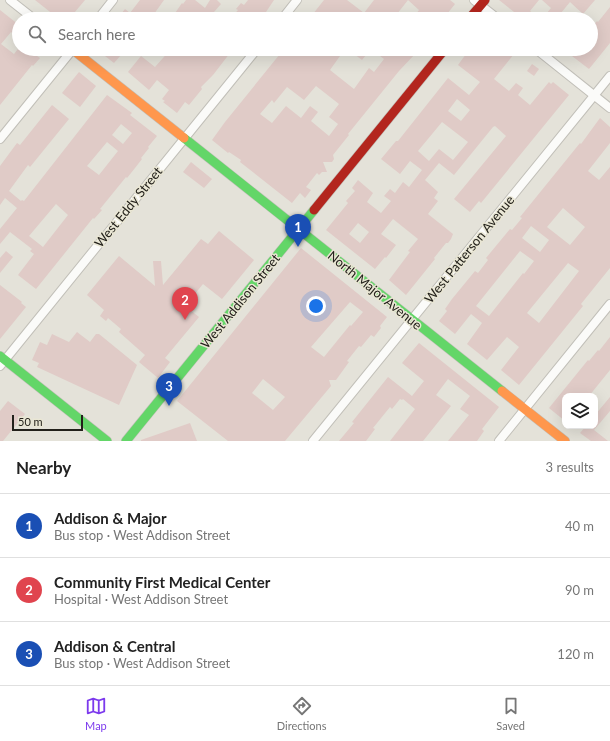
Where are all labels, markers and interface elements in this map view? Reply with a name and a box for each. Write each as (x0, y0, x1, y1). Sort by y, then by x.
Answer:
search box (12, 12, 598, 56)
icon: search (26, 23, 48, 45)
text: Search here (58, 25, 135, 43)
street label: West Eddy Street (91, 163, 166, 250)
street label: West Patterson Avenue (421, 192, 517, 306)
pin: 1 (285, 214, 311, 247)
street label: North Major Avenue (325, 247, 425, 333)
street label: West Addison Street (197, 250, 283, 351)
pin: 2 (172, 287, 198, 320)
your location (306, 296, 326, 316)
pin: 3 (156, 373, 182, 406)
map controls (562, 393, 598, 429)
button: layers (562, 393, 598, 429)
scale bar (12, 413, 83, 432)
text: 50 m (18, 415, 43, 428)
text: Nearby (16, 457, 71, 478)
text: 3 results (546, 459, 594, 475)
text: Addison & Major (54, 509, 167, 527)
text: 1 (25, 518, 33, 534)
text: 40 m (565, 518, 594, 534)
text: Bus stop · West Addison Street (54, 527, 230, 543)
text: Community First Medical Center (54, 573, 270, 591)
text: 2 (25, 582, 33, 598)
text: 90 m (565, 582, 594, 598)
text: Hospital · West Addison Street (54, 591, 228, 607)
text: Addison & Central (54, 637, 175, 655)
text: 3 (25, 646, 33, 662)
text: 120 m (557, 646, 594, 662)
text: Bus stop · West Addison Street (54, 655, 230, 671)
tab: Map (85, 695, 107, 732)
tab: Directions (277, 695, 326, 732)
tab: Saved (496, 695, 525, 732)

